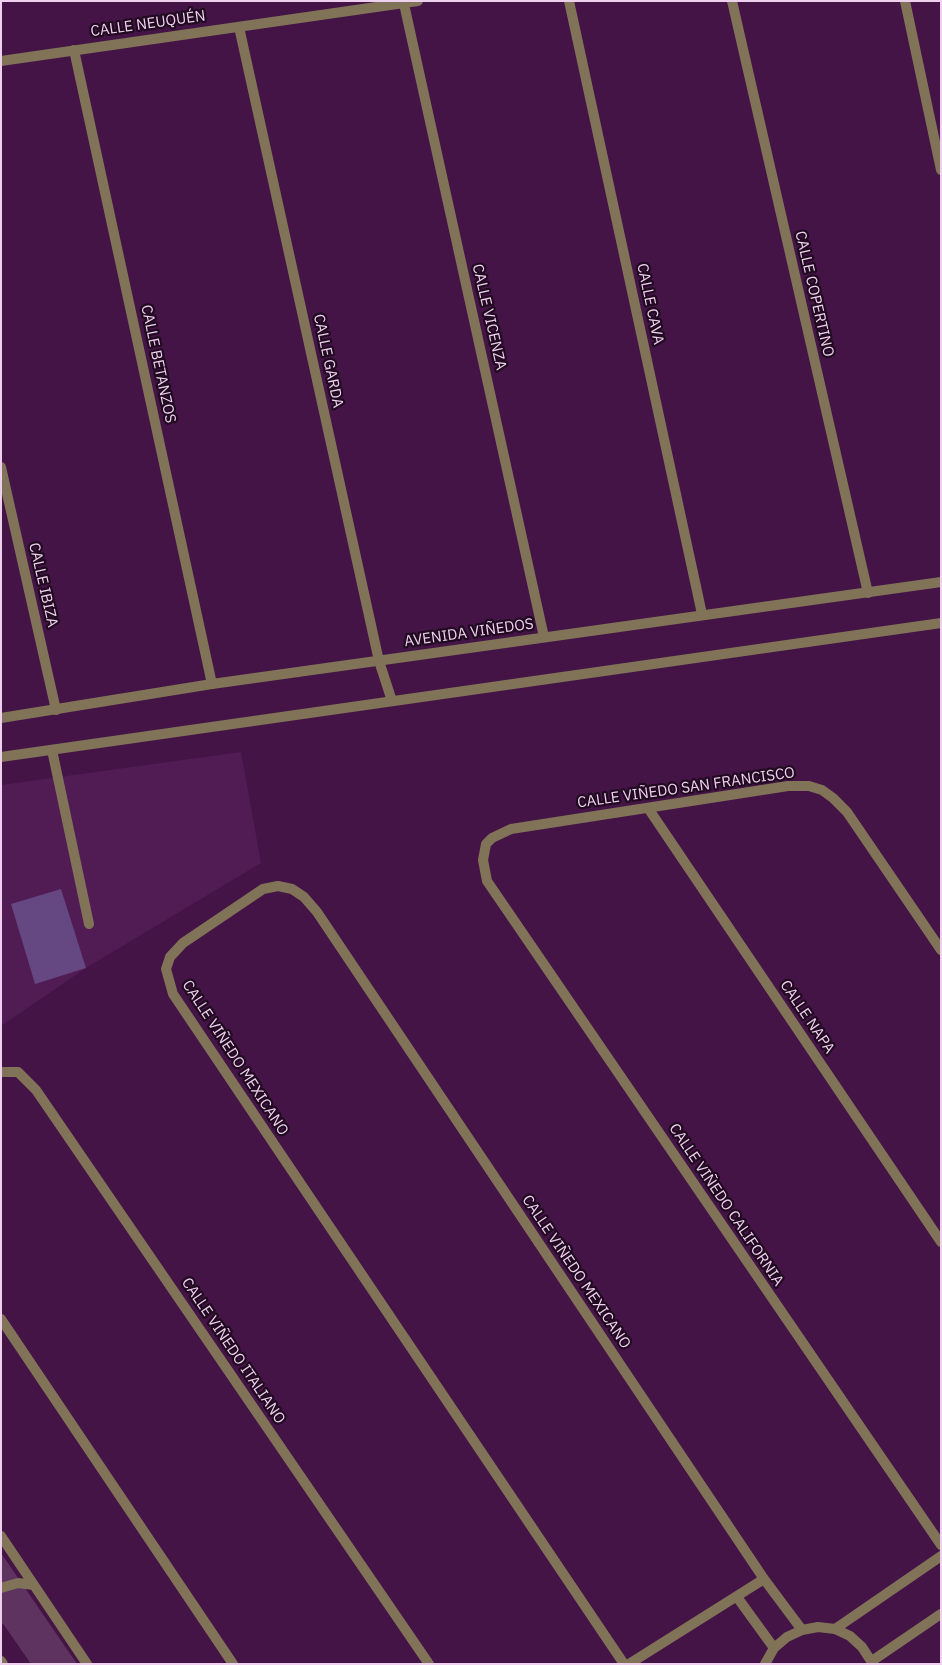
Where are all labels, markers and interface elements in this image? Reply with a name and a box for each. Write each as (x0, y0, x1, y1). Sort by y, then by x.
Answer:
street label: CALLE NEUQUÉN (89, 7, 207, 41)
street label: CALLE COPERTINO (791, 229, 837, 359)
street label: CALLE VICENZA (468, 262, 510, 372)
street label: CALLE CAVA (633, 262, 667, 346)
street label: CALLE BETANZOS (137, 303, 179, 425)
street label: CALLE GARDA (309, 312, 347, 410)
street label: CALLE IBIZA (25, 541, 61, 629)
street label: AVENIDA VIÑEDOS (403, 615, 535, 651)
street label: CALLE VIÑEDO SAN FRANCISCO (576, 764, 796, 812)
street label: CALLE VIÑEDO MEXICANO (178, 977, 292, 1139)
street label: CALLE NAPA (776, 977, 838, 1057)
street label: CALLE VIÑEDO CALIFORNIA (665, 1120, 787, 1290)
street label: CALLE VIÑEDO MEXICANO (518, 1192, 634, 1352)
street label: CALLE VIÑEDO ITALIANO (177, 1274, 289, 1428)

